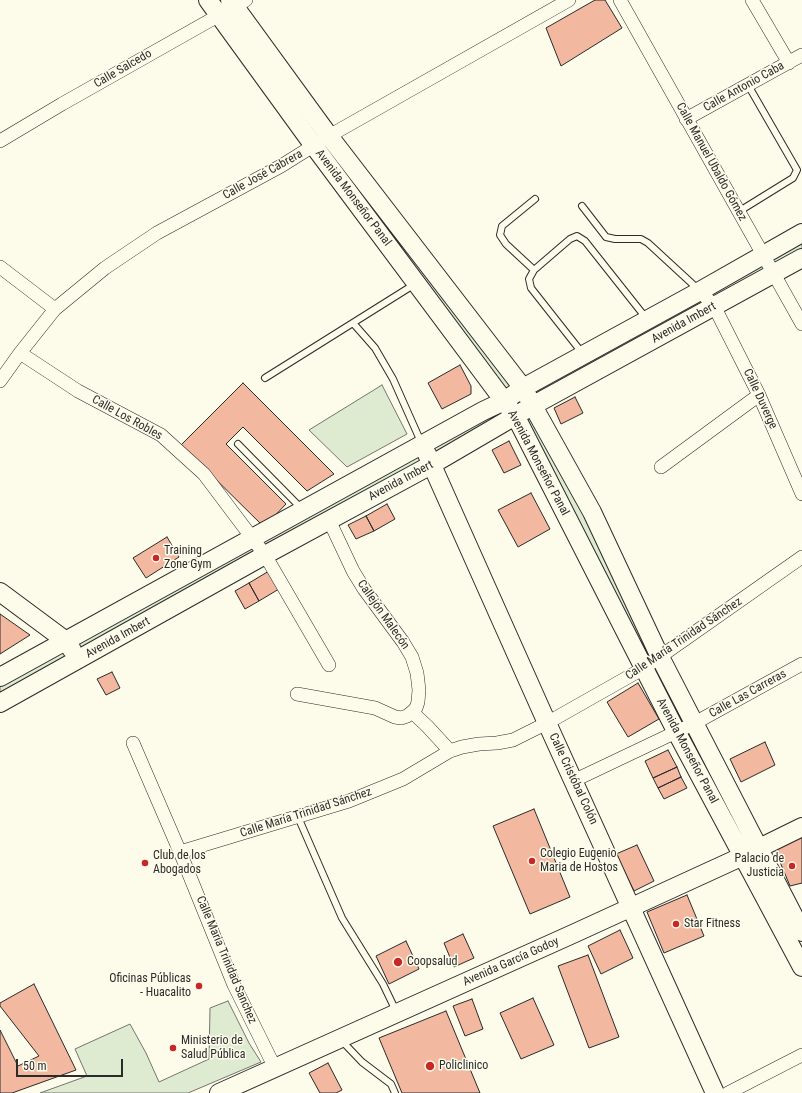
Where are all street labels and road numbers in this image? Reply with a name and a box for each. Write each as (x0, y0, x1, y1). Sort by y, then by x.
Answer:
street label: Calle Salcedo (92, 47, 154, 91)
street label: Calle Antonio Caba (701, 59, 787, 115)
street label: Calle Manuel Ubaldo Gómez (672, 100, 750, 224)
street label: Calle José Cabrera (221, 147, 305, 203)
street label: Avenida Monseñor Panal (312, 147, 394, 249)
street label: Avenida Imbert (649, 299, 719, 347)
street label: Calle Duverge (740, 367, 780, 431)
street label: Calle Los Robles (89, 393, 165, 443)
street label: Avenida Monseñor Panal (504, 408, 572, 518)
street label: Avenida Imbert (366, 458, 436, 504)
street label: Callejón Malecón (354, 577, 412, 653)
street label: Calle María Trinidad Sánchez (623, 595, 745, 683)
street label: Avenida Imbert (83, 614, 153, 662)
street label: Calle Las Carreras (707, 667, 789, 721)
street label: Avenida Monseñor Panal (653, 696, 721, 806)
street label: Calle Cristóbal Colón (546, 731, 600, 827)
street label: Calle María Trinidad Sánchez (238, 785, 374, 841)
street label: Calle Maria Trinidad Sanchez (193, 894, 259, 1026)
street label: Avenida García Godoy (461, 934, 561, 990)

